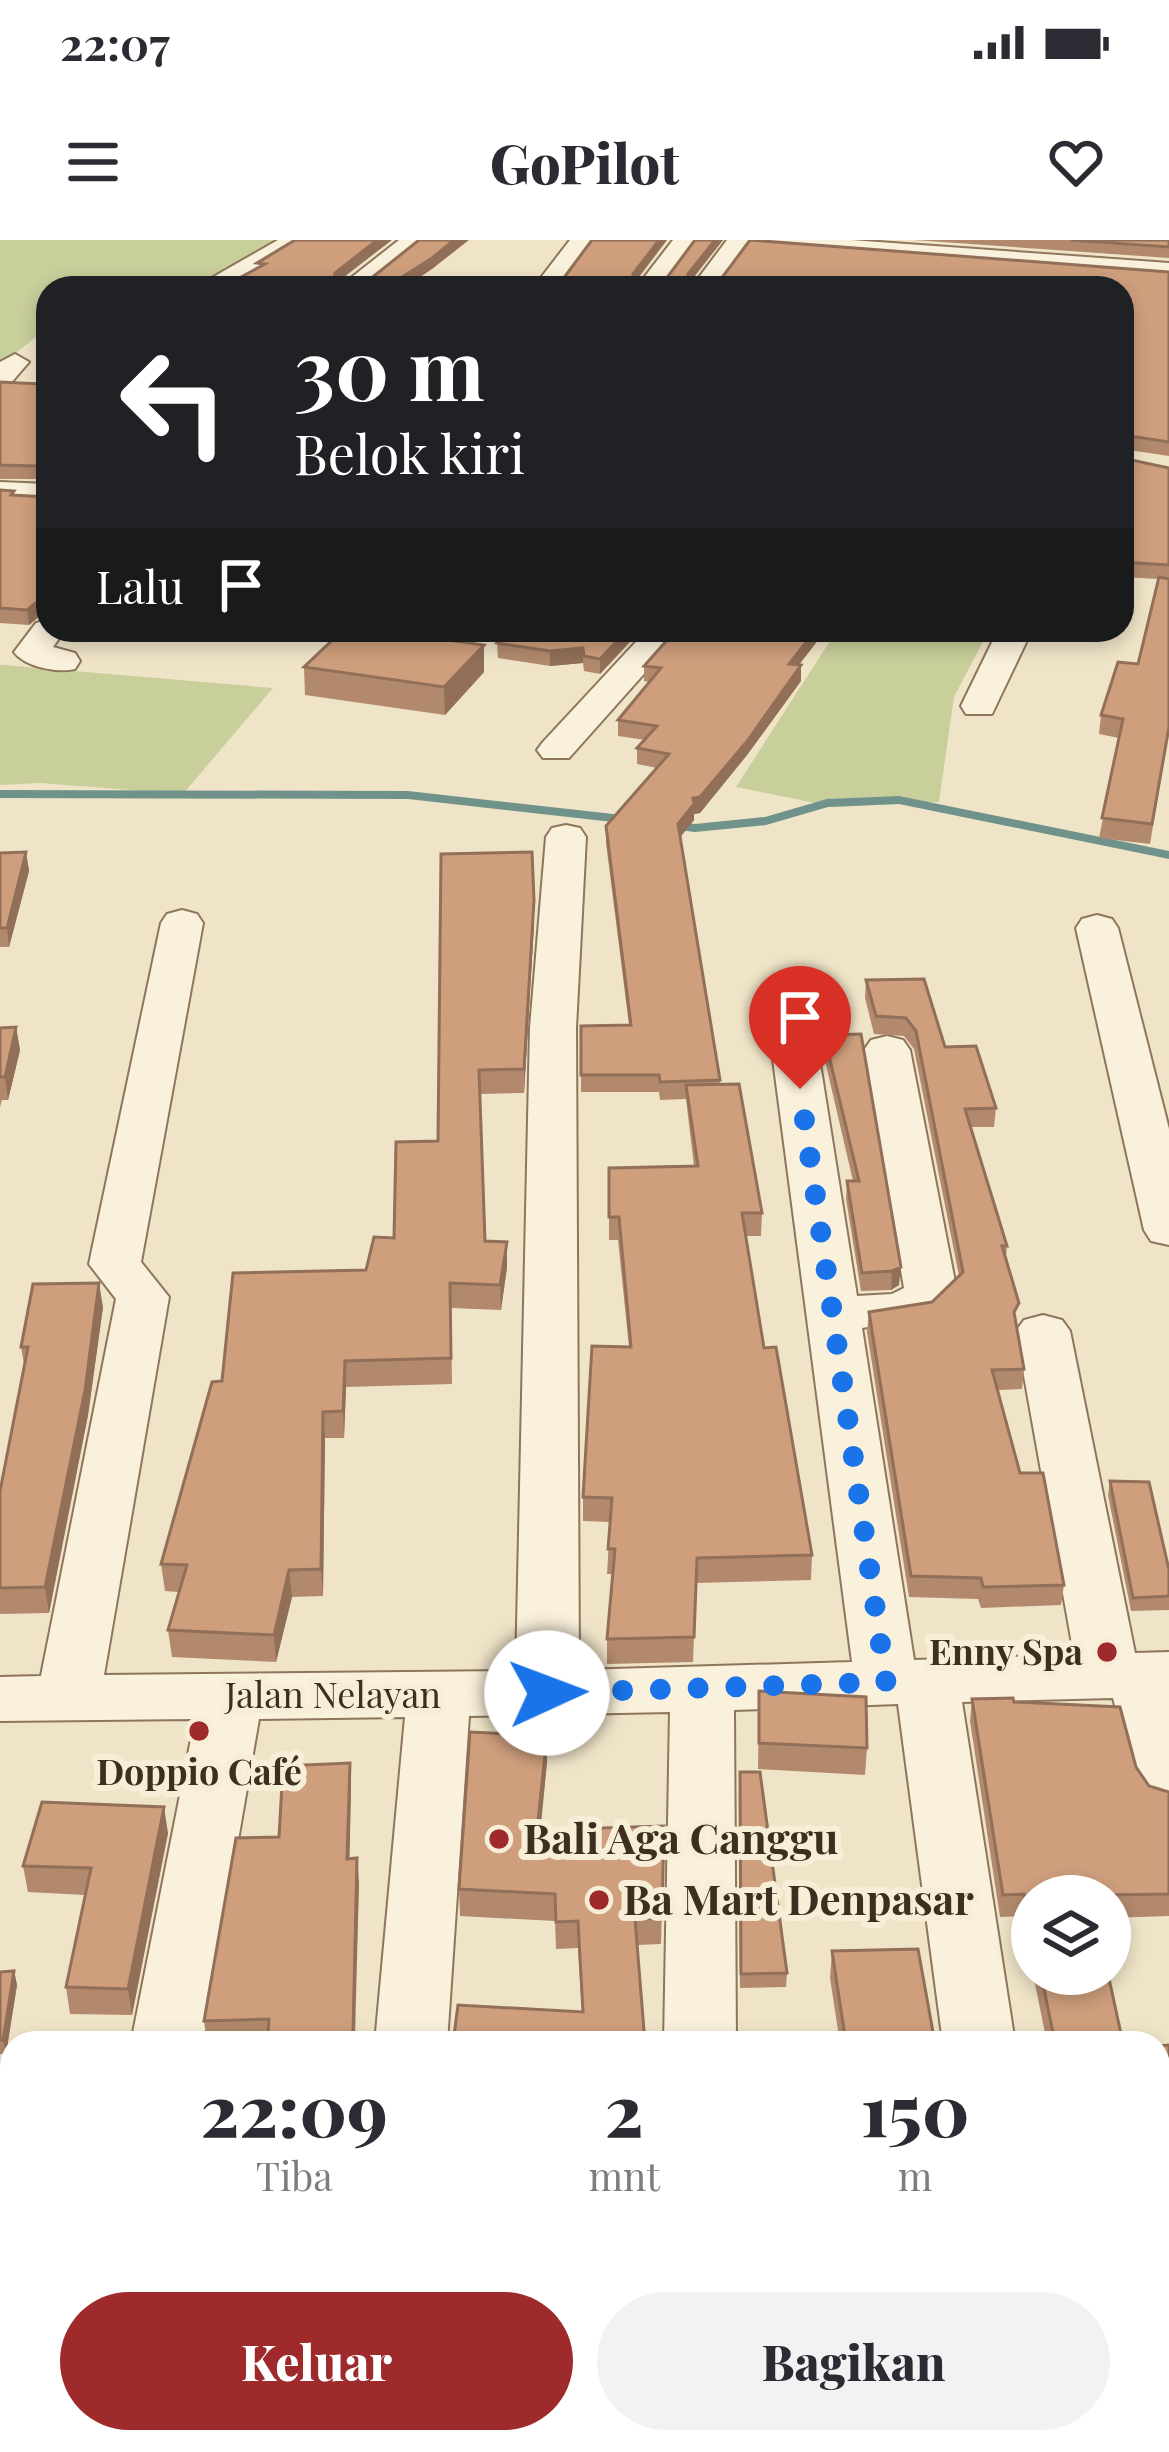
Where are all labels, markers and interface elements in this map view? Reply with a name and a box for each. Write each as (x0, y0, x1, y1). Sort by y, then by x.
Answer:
text: 22:07 (60, 12, 170, 72)
text: GoPilot (490, 126, 679, 198)
icon: menu (60, 129, 126, 195)
icon: heart (1043, 129, 1109, 195)
text: 30 m (294, 310, 485, 422)
icon: left (96, 324, 252, 480)
text: Belok kiri (294, 417, 525, 489)
icon: arrive (208, 552, 274, 618)
text: Lalu (96, 555, 184, 615)
pin (749, 966, 851, 1089)
icon: arrive (767, 984, 833, 1050)
place label: Enny Spa (929, 1626, 1083, 1674)
position arrow (484, 1630, 610, 1756)
marker: Enny Spa (1094, 1639, 1120, 1665)
street label: Jalan Nelayan (224, 1669, 441, 1717)
marker: Doppio Café (186, 1718, 212, 1744)
place label: Doppio Café (96, 1746, 302, 1794)
place label: Bali Aga Canggu (523, 1809, 838, 1865)
marker: Bali Aga Canggu (486, 1826, 512, 1852)
place label: Ba Mart Denpasar (623, 1870, 974, 1926)
map controls (1011, 1875, 1131, 1995)
button: layers (1011, 1875, 1131, 1995)
marker: Ba Mart Denpasar (586, 1887, 612, 1913)
text: 22:09 (201, 2059, 388, 2155)
text: 2 (605, 2059, 644, 2155)
text: 150 (861, 2059, 969, 2155)
text: Tiba (256, 2149, 333, 2201)
text: mnt (588, 2149, 660, 2201)
text: m (898, 2149, 932, 2201)
button: Keluar (60, 2292, 573, 2430)
button: Bagikan (597, 2292, 1110, 2430)

